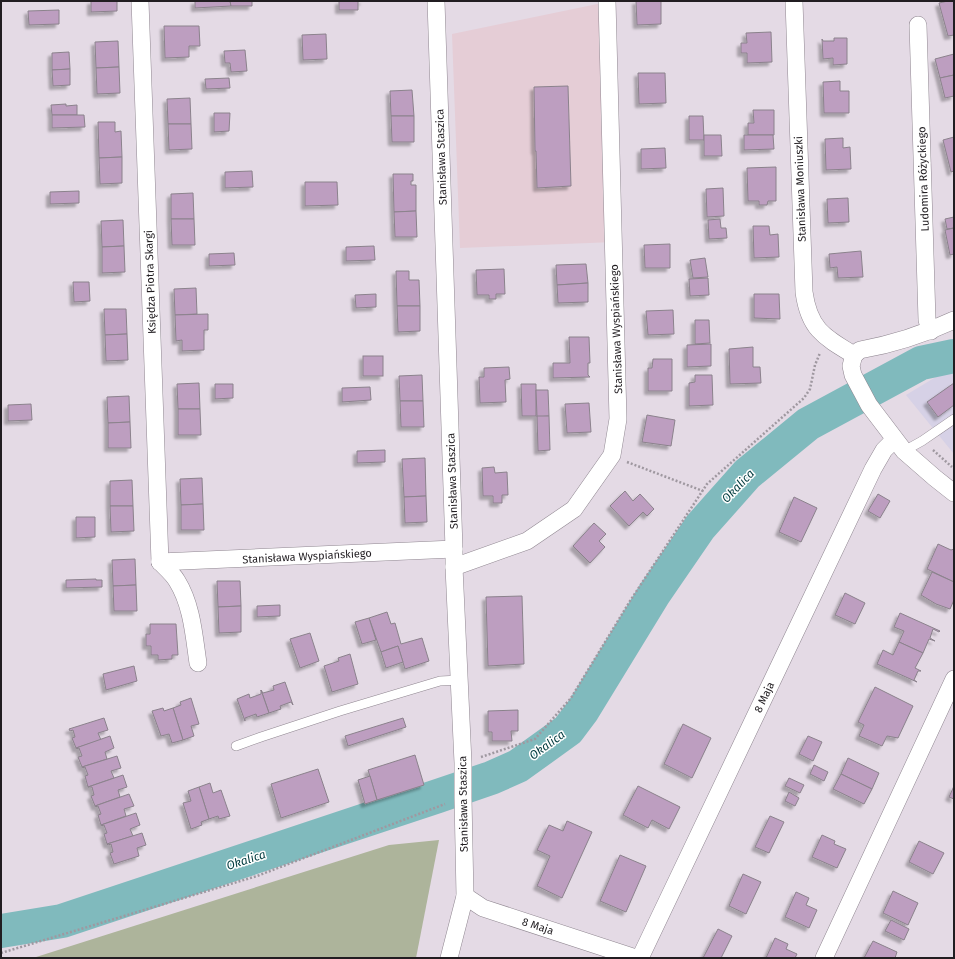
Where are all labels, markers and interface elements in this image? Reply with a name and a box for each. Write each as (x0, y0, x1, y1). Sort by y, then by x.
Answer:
street label: Stanisława Staszica (433, 109, 450, 205)
street label: Ludomira Różyckiego (915, 126, 932, 232)
street label: Stanisława Moniuszki (792, 136, 809, 242)
street label: Księdza Piotra Skargi (142, 230, 159, 334)
street label: Stanisława Wyspiańskiego (608, 264, 625, 394)
street label: Stanisława Staszica (444, 433, 461, 529)
water label: Okalica (719, 466, 757, 505)
street label: Stanisława Wyspiańskiego (242, 547, 372, 566)
street label: 8 Maja (752, 680, 777, 715)
water label: Okalica (526, 727, 568, 763)
street label: Stanisława Staszica (456, 756, 471, 852)
water label: Okalica (224, 847, 268, 873)
street label: 8 Maja (520, 915, 555, 938)

